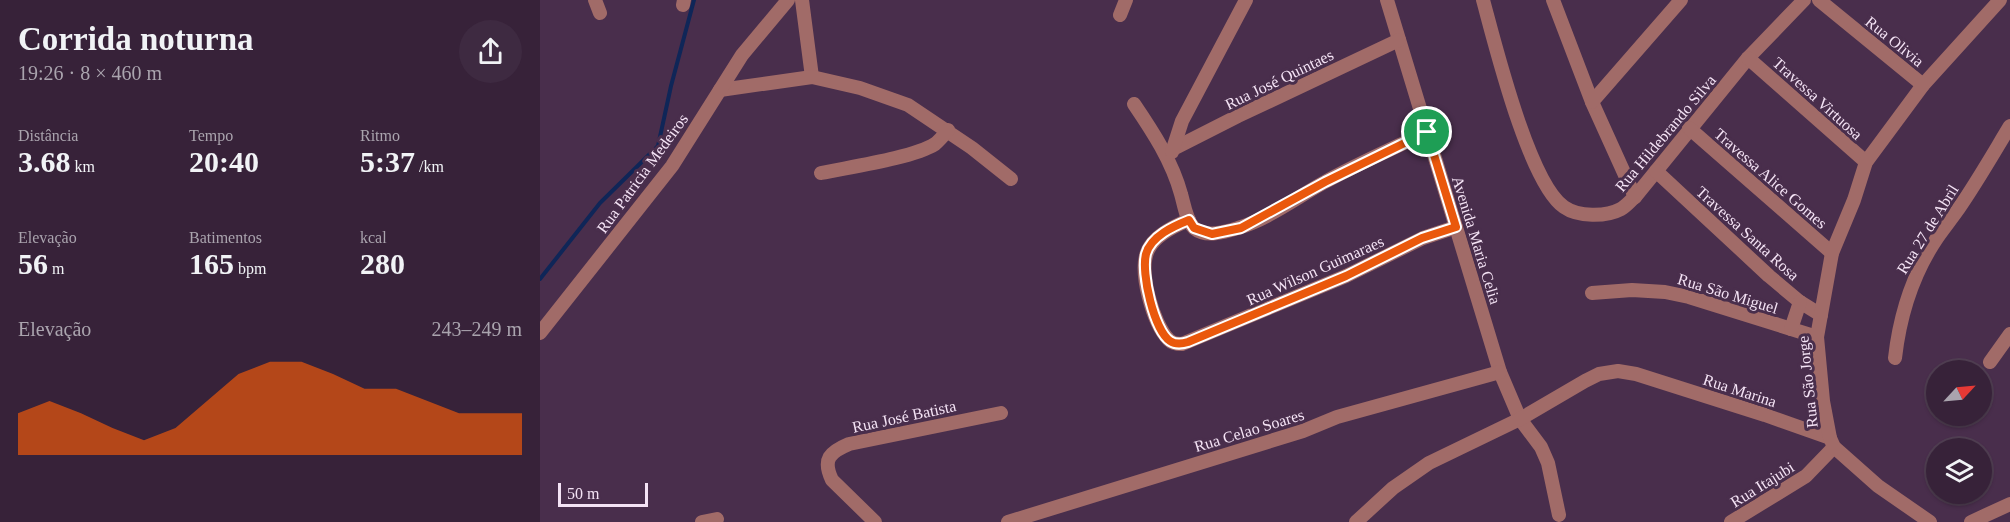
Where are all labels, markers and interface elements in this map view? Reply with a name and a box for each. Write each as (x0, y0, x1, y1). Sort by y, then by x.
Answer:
street label: Rua Olivia (1862, 13, 1927, 70)
button: share (459, 20, 522, 83)
text: Corrida noturna (18, 21, 254, 57)
street label: Rua José Quintaes (1222, 46, 1336, 113)
street label: Travessa Virtuosa (1770, 54, 1866, 143)
text: 19:26 · 8 × 460 m (18, 62, 162, 84)
street label: Rua Hildebrando Silva (1612, 72, 1719, 195)
pin (1401, 106, 1452, 157)
street label: Rua Patricia Medeiros (593, 110, 691, 236)
icon: arrive (1410, 115, 1443, 148)
street label: Travessa Alice Gomes (1711, 125, 1830, 232)
text: Distância (18, 127, 78, 144)
text: Tempo (189, 127, 233, 144)
text: Ritmo (360, 127, 400, 144)
text: 3.68 (18, 145, 71, 178)
text: 20:40 (189, 145, 259, 178)
text: 5:37 (360, 145, 415, 178)
text: km (71, 158, 95, 175)
text: /km (415, 158, 444, 175)
street label: Avenida Maria Celia (1449, 174, 1504, 306)
street label: Rua 27 de Abril (1893, 181, 1962, 277)
street label: Travessa Santa Rosa (1693, 183, 1802, 284)
text: Elevação (18, 229, 77, 246)
text: Batimentos (189, 229, 262, 246)
text: kcal (360, 229, 387, 246)
street label: Rua Wilson Guimaraes (1244, 233, 1386, 308)
text: 56 (18, 247, 48, 280)
text: 165 (189, 247, 234, 280)
text: 280 (360, 247, 405, 280)
text: m (48, 260, 64, 277)
text: bpm (234, 260, 266, 277)
street label: Rua São Miguel (1675, 270, 1781, 318)
text: Elevação (18, 318, 91, 340)
text: 243–249 m (431, 318, 522, 340)
street label: Rua São Jorge (1794, 335, 1822, 429)
north arrow (1926, 360, 1992, 426)
map controls (1926, 360, 1992, 504)
street label: Rua Marina (1701, 371, 1779, 410)
street label: Rua José Batista (851, 397, 958, 436)
street label: Rua Celao Soares (1192, 406, 1306, 455)
button: layers (1926, 438, 1992, 504)
street label: Rua Itajubi (1727, 458, 1798, 511)
scale bar (558, 480, 648, 508)
text: 50 m (567, 485, 599, 502)

